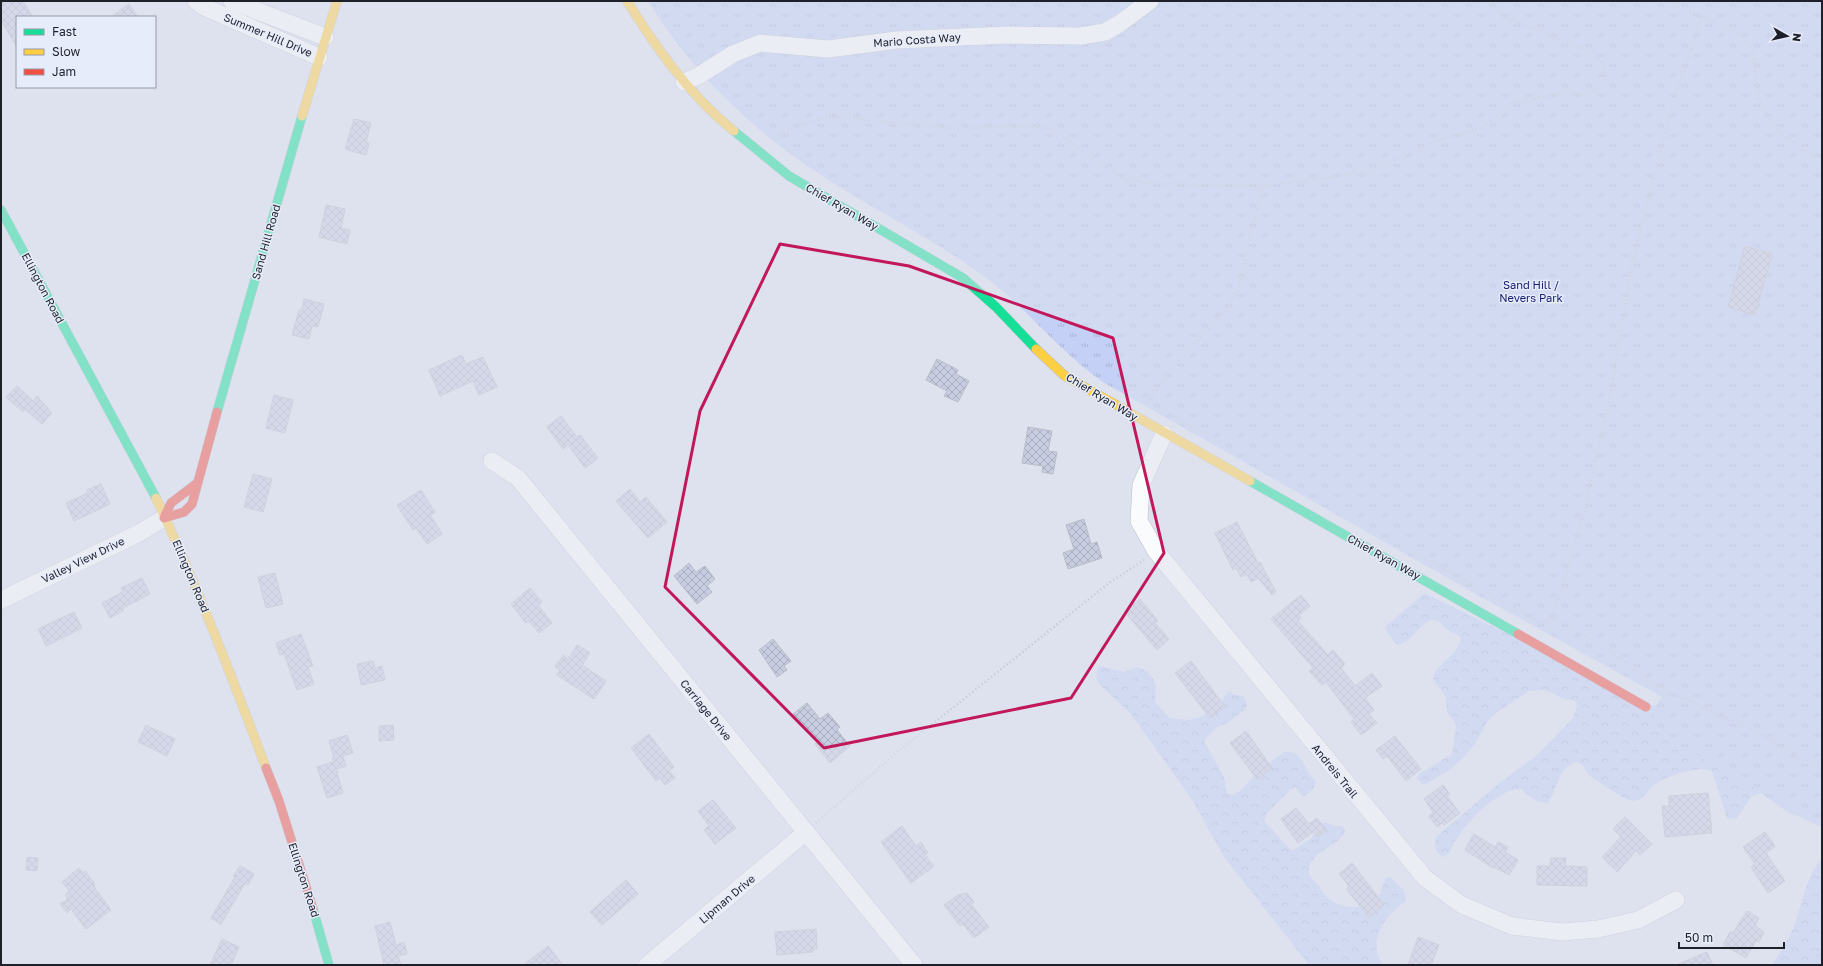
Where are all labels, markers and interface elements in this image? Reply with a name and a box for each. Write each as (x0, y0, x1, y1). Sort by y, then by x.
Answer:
street label: Summer Hill Drive (222, 10, 314, 59)
legend (16, 16, 156, 88)
north arrow (1767, 16, 1807, 56)
text: Fast (52, 24, 77, 39)
street label: Mario Costa Way (873, 30, 961, 49)
text: N (1790, 32, 1804, 43)
text: Slow (52, 44, 80, 59)
text: Jam (52, 64, 76, 79)
street label: Chief Ryan Way (804, 181, 881, 233)
street label: Sand Hill Road (249, 203, 282, 281)
street label: Ellington Road (19, 250, 67, 325)
park label: Sand Hill / Nevers Park (1499, 278, 1563, 304)
street label: Chief Ryan Way (1064, 370, 1141, 423)
street label: Chief Ryan Way (1345, 531, 1423, 582)
street label: Valley View Drive (39, 534, 126, 585)
street label: Ellington Road (170, 538, 213, 614)
street label: Carriage Drive (678, 677, 735, 743)
street label: Andreis Trail (1310, 741, 1361, 801)
street label: Ellington Road (286, 841, 323, 919)
street label: Lipman Drive (696, 872, 757, 926)
scale bar (1679, 924, 1784, 950)
text: 50 m (1685, 930, 1713, 945)

